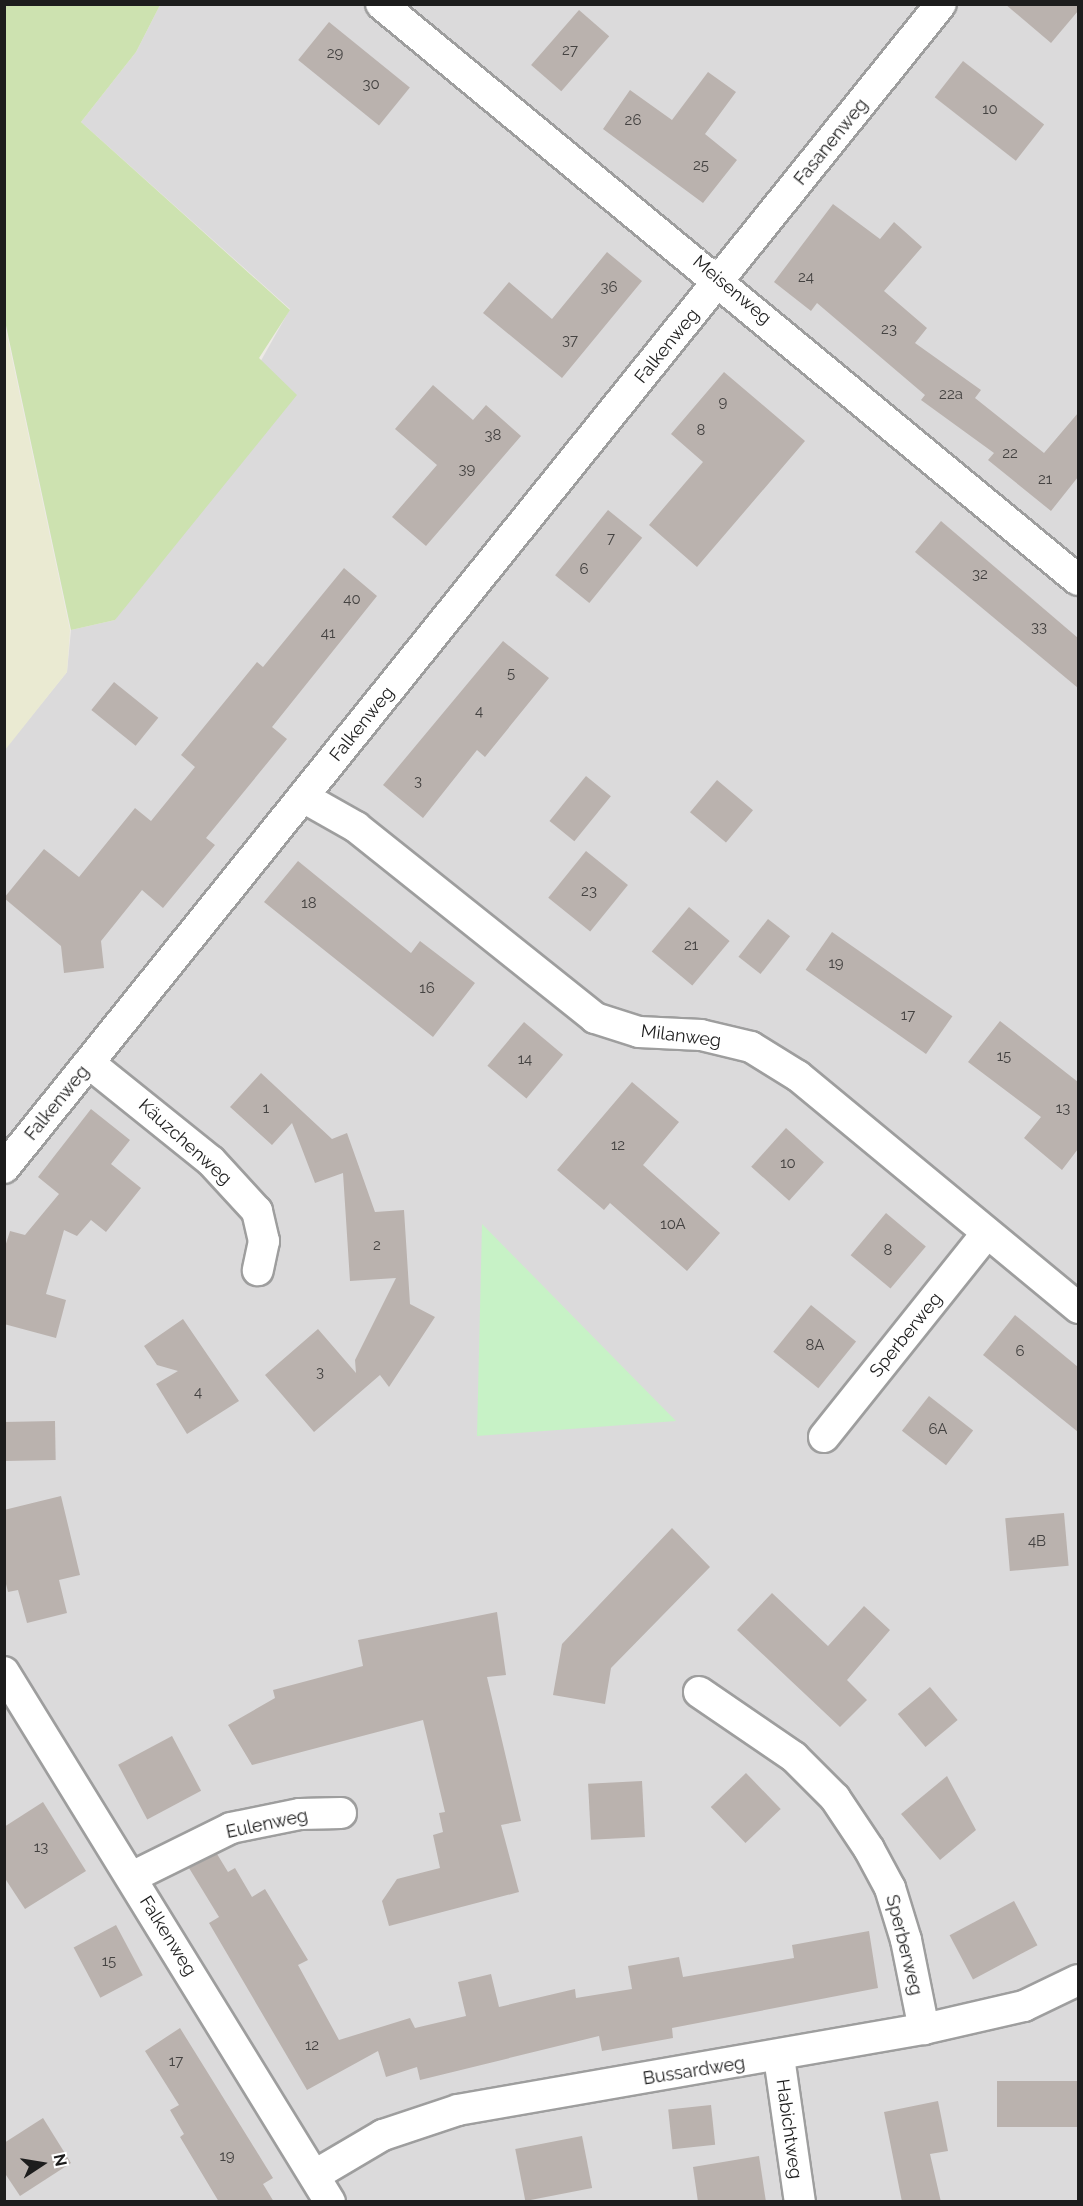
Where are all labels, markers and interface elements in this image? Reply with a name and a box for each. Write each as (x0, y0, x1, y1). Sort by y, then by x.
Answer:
house number: 27 (562, 42, 578, 60)
house number: 29 (327, 45, 343, 63)
house number: 30 (362, 76, 380, 94)
street label: Fasanenweg (790, 94, 872, 190)
house number: 10 (982, 101, 998, 119)
house number: 26 (625, 112, 641, 130)
house number: 25 (693, 157, 709, 175)
street label: Meisenweg (688, 251, 776, 329)
house number: 24 (798, 269, 814, 287)
house number: 36 (600, 279, 618, 297)
street label: Falkenweg (630, 304, 704, 388)
house number: 23 (881, 321, 897, 339)
house number: 37 (562, 332, 578, 350)
house number: 22a (939, 386, 963, 404)
house number: 9 (719, 394, 727, 412)
house number: 8 (697, 422, 705, 440)
house number: 38 (485, 427, 501, 445)
house number: 22 (1002, 445, 1018, 463)
house number: 39 (459, 461, 475, 479)
house number: 21 (1038, 471, 1052, 489)
house number: 7 (607, 530, 615, 548)
house number: 6 (579, 561, 589, 579)
house number: 32 (972, 566, 988, 584)
house number: 40 (343, 591, 361, 609)
house number: 33 (1031, 619, 1047, 637)
house number: 41 (321, 625, 335, 643)
house number: 5 (507, 665, 515, 683)
street label: Falkenweg (325, 682, 399, 766)
house number: 4 (475, 703, 483, 721)
house number: 3 (414, 773, 422, 791)
house number: 23 (581, 883, 597, 901)
house number: 18 (301, 895, 317, 913)
house number: 21 (684, 937, 698, 955)
house number: 19 (828, 955, 844, 973)
house number: 16 (419, 980, 435, 998)
house number: 17 (901, 1007, 915, 1025)
street label: Milanweg (640, 1020, 722, 1052)
house number: 15 (997, 1048, 1011, 1066)
house number: 14 (518, 1051, 532, 1069)
street label: Falkenweg (20, 1061, 94, 1145)
street label: Käuzchenweg (134, 1095, 236, 1189)
house number: 1 (263, 1100, 269, 1118)
house number: 13 (1056, 1100, 1070, 1118)
house number: 12 (611, 1137, 625, 1155)
house number: 10 (780, 1155, 796, 1173)
house number: 10A (660, 1216, 686, 1234)
house number: 2 (373, 1237, 381, 1255)
house number: 8 (884, 1242, 892, 1260)
street label: Sperberweg (865, 1288, 947, 1382)
house number: 8A (806, 1337, 824, 1355)
house number: 6 (1015, 1343, 1025, 1361)
house number: 3 (316, 1364, 324, 1382)
house number: 4 (194, 1384, 202, 1402)
house number: 6A (929, 1421, 947, 1439)
house number: 4B (1028, 1533, 1046, 1551)
street label: Eulenweg (224, 1805, 310, 1843)
house number: 13 (34, 1839, 48, 1857)
street label: Falkenweg (135, 1892, 201, 1980)
street label: Sperberweg (881, 1892, 927, 1998)
house number: 15 (102, 1953, 116, 1971)
house number: 12 (305, 2037, 319, 2055)
street label: Bussardweg (641, 2052, 747, 2090)
house number: 17 (169, 2053, 183, 2071)
street label: Habichtweg (771, 2078, 807, 2180)
north arrow (12, 2134, 72, 2194)
house number: 19 (219, 2148, 235, 2166)
text: N (50, 2152, 71, 2168)

